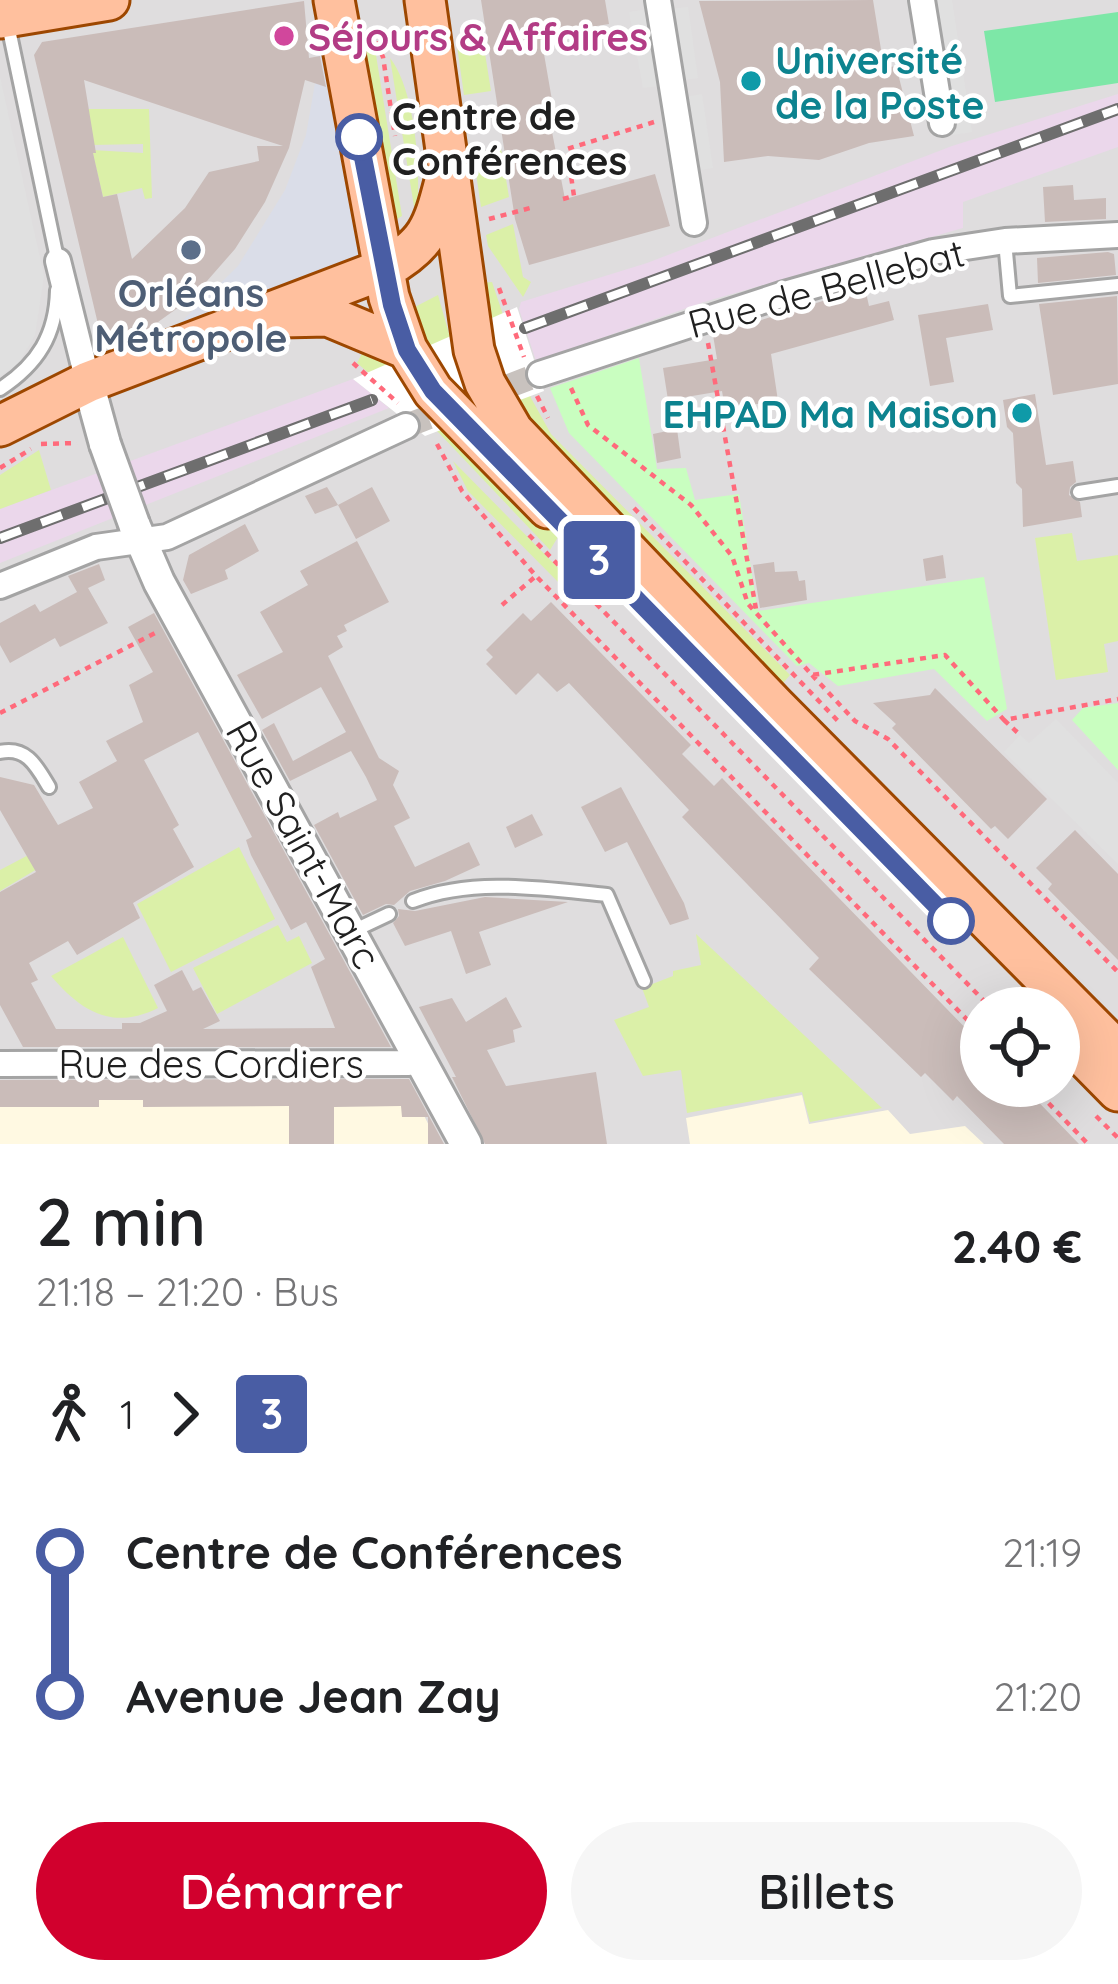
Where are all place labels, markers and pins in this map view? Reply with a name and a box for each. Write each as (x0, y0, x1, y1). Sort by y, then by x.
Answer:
place label: Séjours & Affaires (308, 12, 648, 61)
marker: Séjours & Affaires (271, 23, 297, 49)
place label: Université de la Poste (775, 35, 984, 129)
marker: Université de la Poste (738, 68, 764, 94)
place label: Centre de Conférences (392, 91, 627, 185)
marker: Centre de Conférences (337, 115, 381, 159)
marker: Orléans Métropole (178, 237, 204, 263)
place label: Orléans Métropole (94, 268, 288, 362)
place label: EHPAD Ma Maison (663, 389, 998, 438)
marker: EHPAD Ma Maison (1009, 400, 1035, 426)
unlabelled marker (929, 899, 973, 943)

